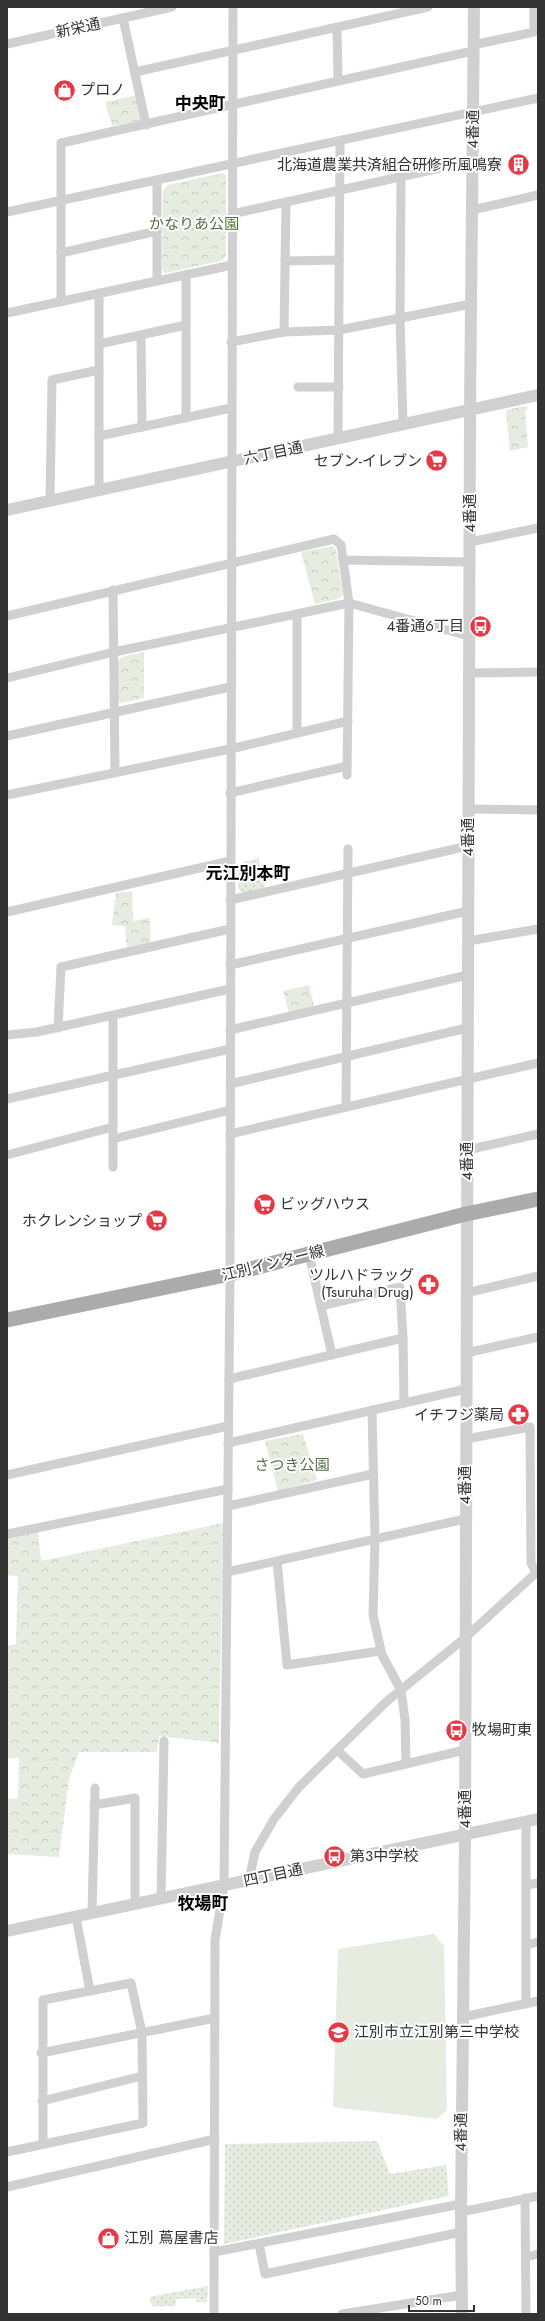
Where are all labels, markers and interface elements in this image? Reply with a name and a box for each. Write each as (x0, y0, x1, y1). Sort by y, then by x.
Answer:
street label: 新栄通 (54, 13, 102, 43)
shop icon: プロノ (51, 77, 77, 103)
place label: プロノ (80, 79, 125, 101)
district label: 中央町 (175, 91, 226, 115)
street label: 4番通 (462, 109, 484, 149)
building icon: 北海道農業共済組合研修所風鳴寮 (505, 152, 531, 178)
place label: 北海道農業共済組合研修所風鳴寮 (277, 154, 502, 176)
park label: かなりあ公園 (149, 213, 239, 235)
street label: 六丁目通 (241, 436, 305, 470)
supermarket icon: セブン-イレブン (424, 448, 450, 474)
place label: セブン-イレブン (314, 450, 422, 472)
street label: 4番通 (459, 494, 481, 532)
bus stop icon: 4番通6丁目 (467, 613, 493, 639)
place label: 4番通6丁目 (387, 615, 464, 637)
street label: 4番通 (457, 818, 479, 856)
district label: 元江別本町 (206, 861, 291, 885)
street label: 4番通 (456, 1142, 478, 1180)
supermarket icon: ビッグハウス (252, 1191, 278, 1217)
place label: ビッグハウス (280, 1193, 370, 1215)
supermarket icon: ホクレンショップ (144, 1208, 170, 1234)
place label: ホクレンショップ (22, 1210, 142, 1232)
street label: 江別インター線 (219, 1240, 327, 1286)
place label: ツルハドラッグ (Tsuruha Drug) (309, 1264, 414, 1303)
pharmacy icon: ツルハドラッグ (Tsuruha Drug) (416, 1271, 442, 1297)
pharmacy icon: イチフジ薬局 (506, 1402, 532, 1428)
place label: イチフジ薬局 (414, 1404, 504, 1426)
park label: さつき公園 (254, 1454, 330, 1476)
street label: 4番通 (454, 1466, 476, 1504)
bus stop icon: 牧場町東 (444, 1717, 470, 1743)
place label: 牧場町東 (472, 1719, 532, 1741)
street label: 4番通 (454, 1790, 476, 1828)
bus stop icon: 第3中学校 (321, 1843, 347, 1869)
place label: 第3中学校 (350, 1845, 418, 1867)
street label: 四丁目通 (241, 1858, 305, 1892)
district label: 牧場町 (178, 1891, 229, 1915)
school or university icon: 江別市立江別第三中学校 (326, 2019, 352, 2045)
place label: 江別市立江別第三中学校 (354, 2021, 519, 2043)
street label: 4番通 (450, 2112, 472, 2152)
shop icon: 江別 蔦屋書店 (95, 2225, 121, 2251)
place label: 江別 蔦屋書店 (124, 2227, 219, 2249)
scale bar (409, 2287, 474, 2313)
text: 50 m (415, 2292, 442, 2310)

